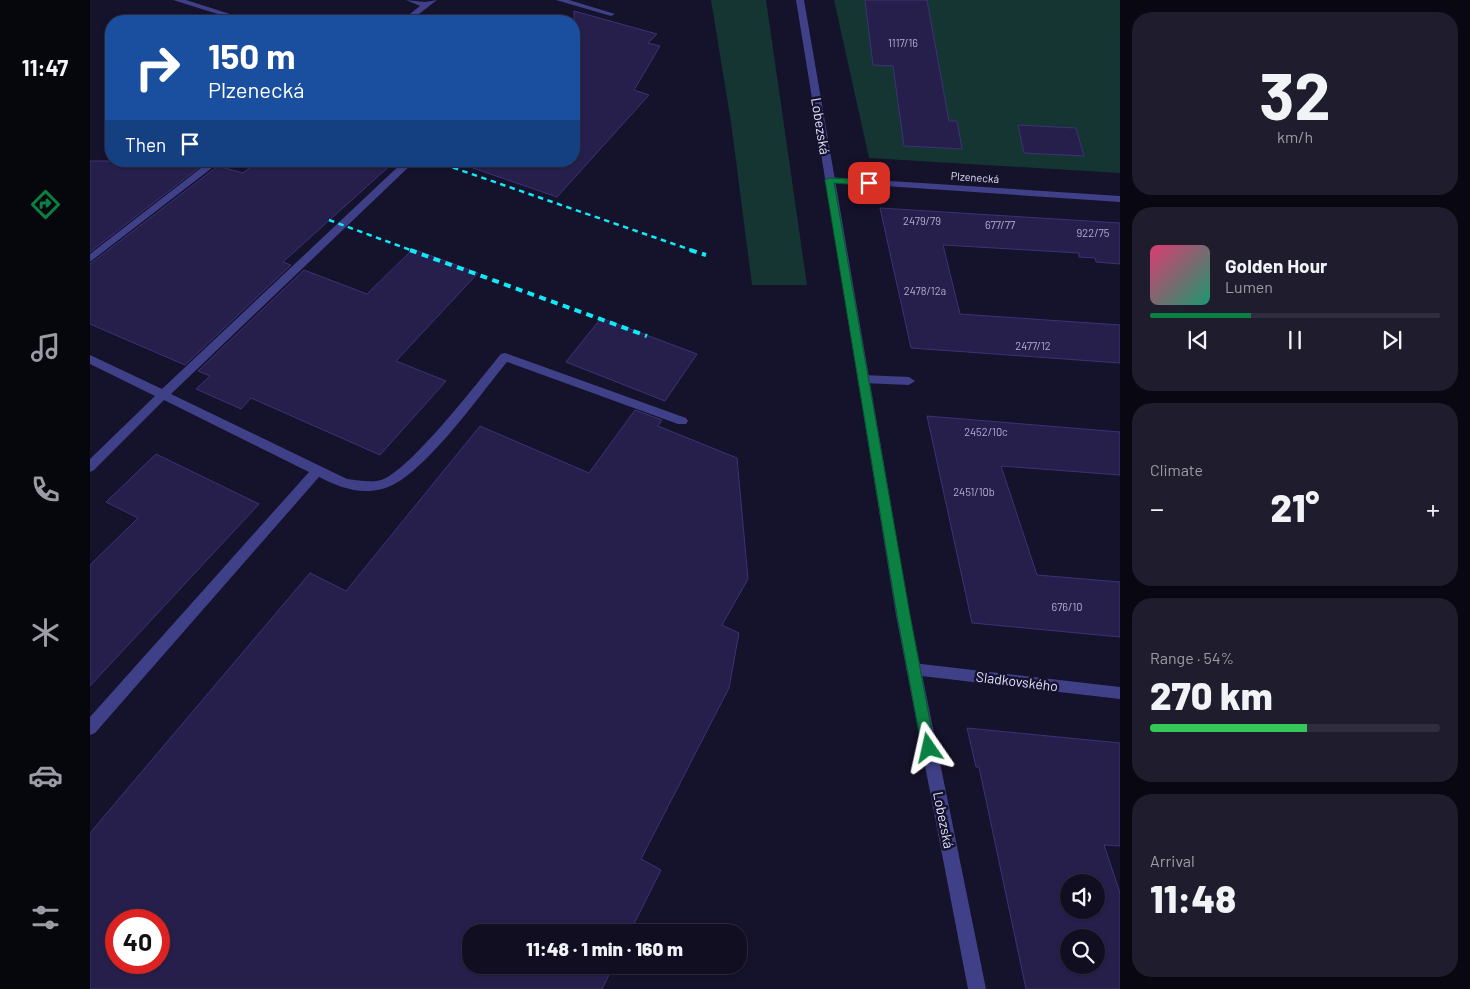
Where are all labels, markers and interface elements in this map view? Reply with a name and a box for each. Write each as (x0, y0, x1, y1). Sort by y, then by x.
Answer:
text: 150 m (208, 34, 295, 76)
icon: right (125, 35, 190, 100)
house number: 1117/16 (888, 36, 918, 49)
text: 11:47 (22, 54, 68, 80)
text: 32 (1259, 55, 1331, 133)
text: Plzenecká (208, 76, 305, 102)
street label: Lobezská (808, 96, 834, 156)
text: km/h (1277, 127, 1313, 146)
icon: arrive (176, 130, 204, 158)
text: Then (125, 133, 166, 156)
pin (848, 162, 890, 204)
icon: arrive (855, 169, 883, 197)
street label: Plzenecká (950, 169, 1000, 185)
icon: directions (28, 187, 63, 222)
house number: 2479/79 (903, 214, 941, 227)
house number: 677/77 (985, 218, 1015, 231)
house number: 922/75 (1077, 226, 1110, 239)
text: Golden Hour (1225, 254, 1327, 277)
text: Lumen (1225, 277, 1273, 296)
house number: 2478/12a (904, 284, 946, 297)
icon: previous (1184, 326, 1212, 354)
icon: pause (1281, 326, 1309, 354)
icon: next (1378, 326, 1406, 354)
icon: music (28, 330, 63, 365)
house number: 2477/12 (1015, 339, 1051, 352)
house number: 2452/10c (964, 425, 1008, 438)
text: Climate (1150, 460, 1203, 479)
icon: phone (28, 472, 63, 507)
text: 21° (1270, 484, 1320, 530)
house number: 2451/10b (953, 485, 995, 498)
text: − (1150, 491, 1164, 525)
text: + (1426, 491, 1440, 525)
house number: 676/10 (1052, 600, 1083, 613)
icon: climate (28, 615, 63, 650)
text: Range · 54% (1150, 648, 1234, 667)
street label: Sladkovského (975, 668, 1059, 694)
text: 270 km (1150, 672, 1273, 718)
position arrow (902, 721, 954, 773)
icon: car (28, 758, 63, 793)
street label: Lobezská (930, 790, 958, 850)
text: Arrival (1150, 851, 1195, 870)
map controls (1060, 874, 1105, 974)
button: sound (1060, 874, 1105, 919)
text: 11:48 (1150, 875, 1236, 921)
icon: filters (28, 900, 63, 935)
speed limit sign: 40 (105, 909, 170, 974)
button: search (1060, 929, 1105, 974)
text: 11:48 · 1 min · 160 m (526, 937, 683, 960)

